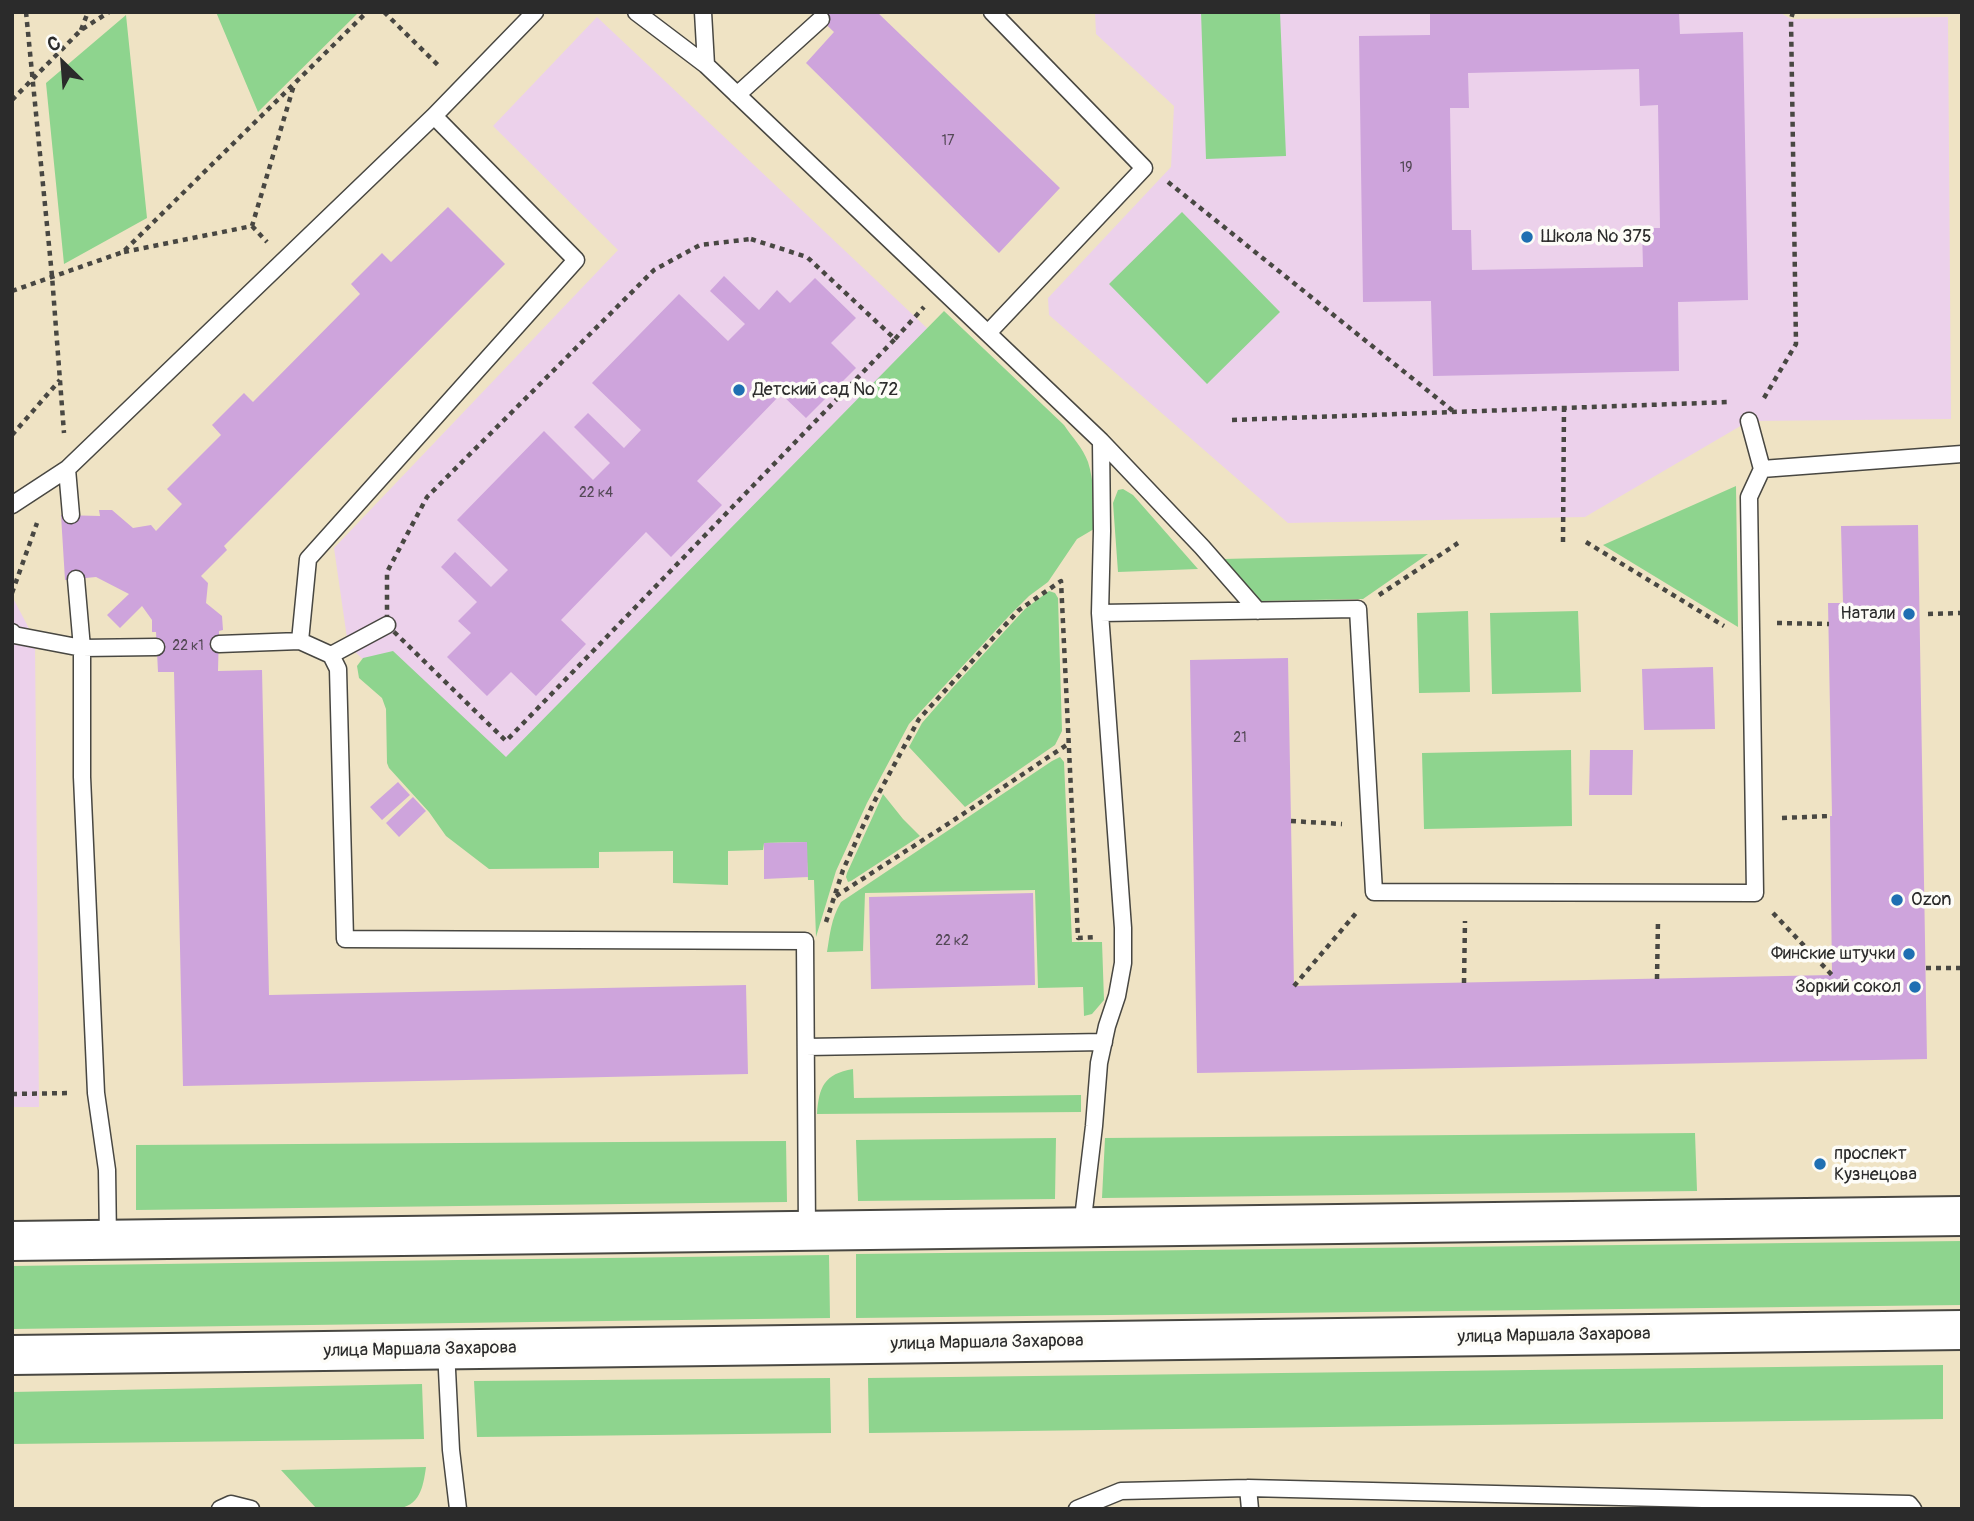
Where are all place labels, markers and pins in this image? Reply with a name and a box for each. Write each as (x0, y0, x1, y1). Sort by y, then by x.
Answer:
place label: Школа № 375 (1541, 226, 1651, 248)
marker: Школа № 375 (1519, 229, 1535, 245)
place label: Детский сад № 72 (753, 379, 898, 401)
marker: Детский сад № 72 (731, 382, 747, 398)
place label: Натали (1840, 603, 1895, 625)
marker: Натали (1901, 606, 1917, 622)
place label: Ozon (1911, 889, 1951, 911)
marker: Ozon (1889, 892, 1905, 908)
place label: Финские штучки (1771, 943, 1895, 965)
marker: Финские штучки (1901, 946, 1917, 962)
place label: Зоркий сокол (1795, 976, 1901, 998)
marker: Зоркий сокол (1907, 979, 1923, 995)
place label: проспект Кузнецова (1834, 1143, 1917, 1186)
marker: проспект Кузнецова (1812, 1156, 1828, 1172)

